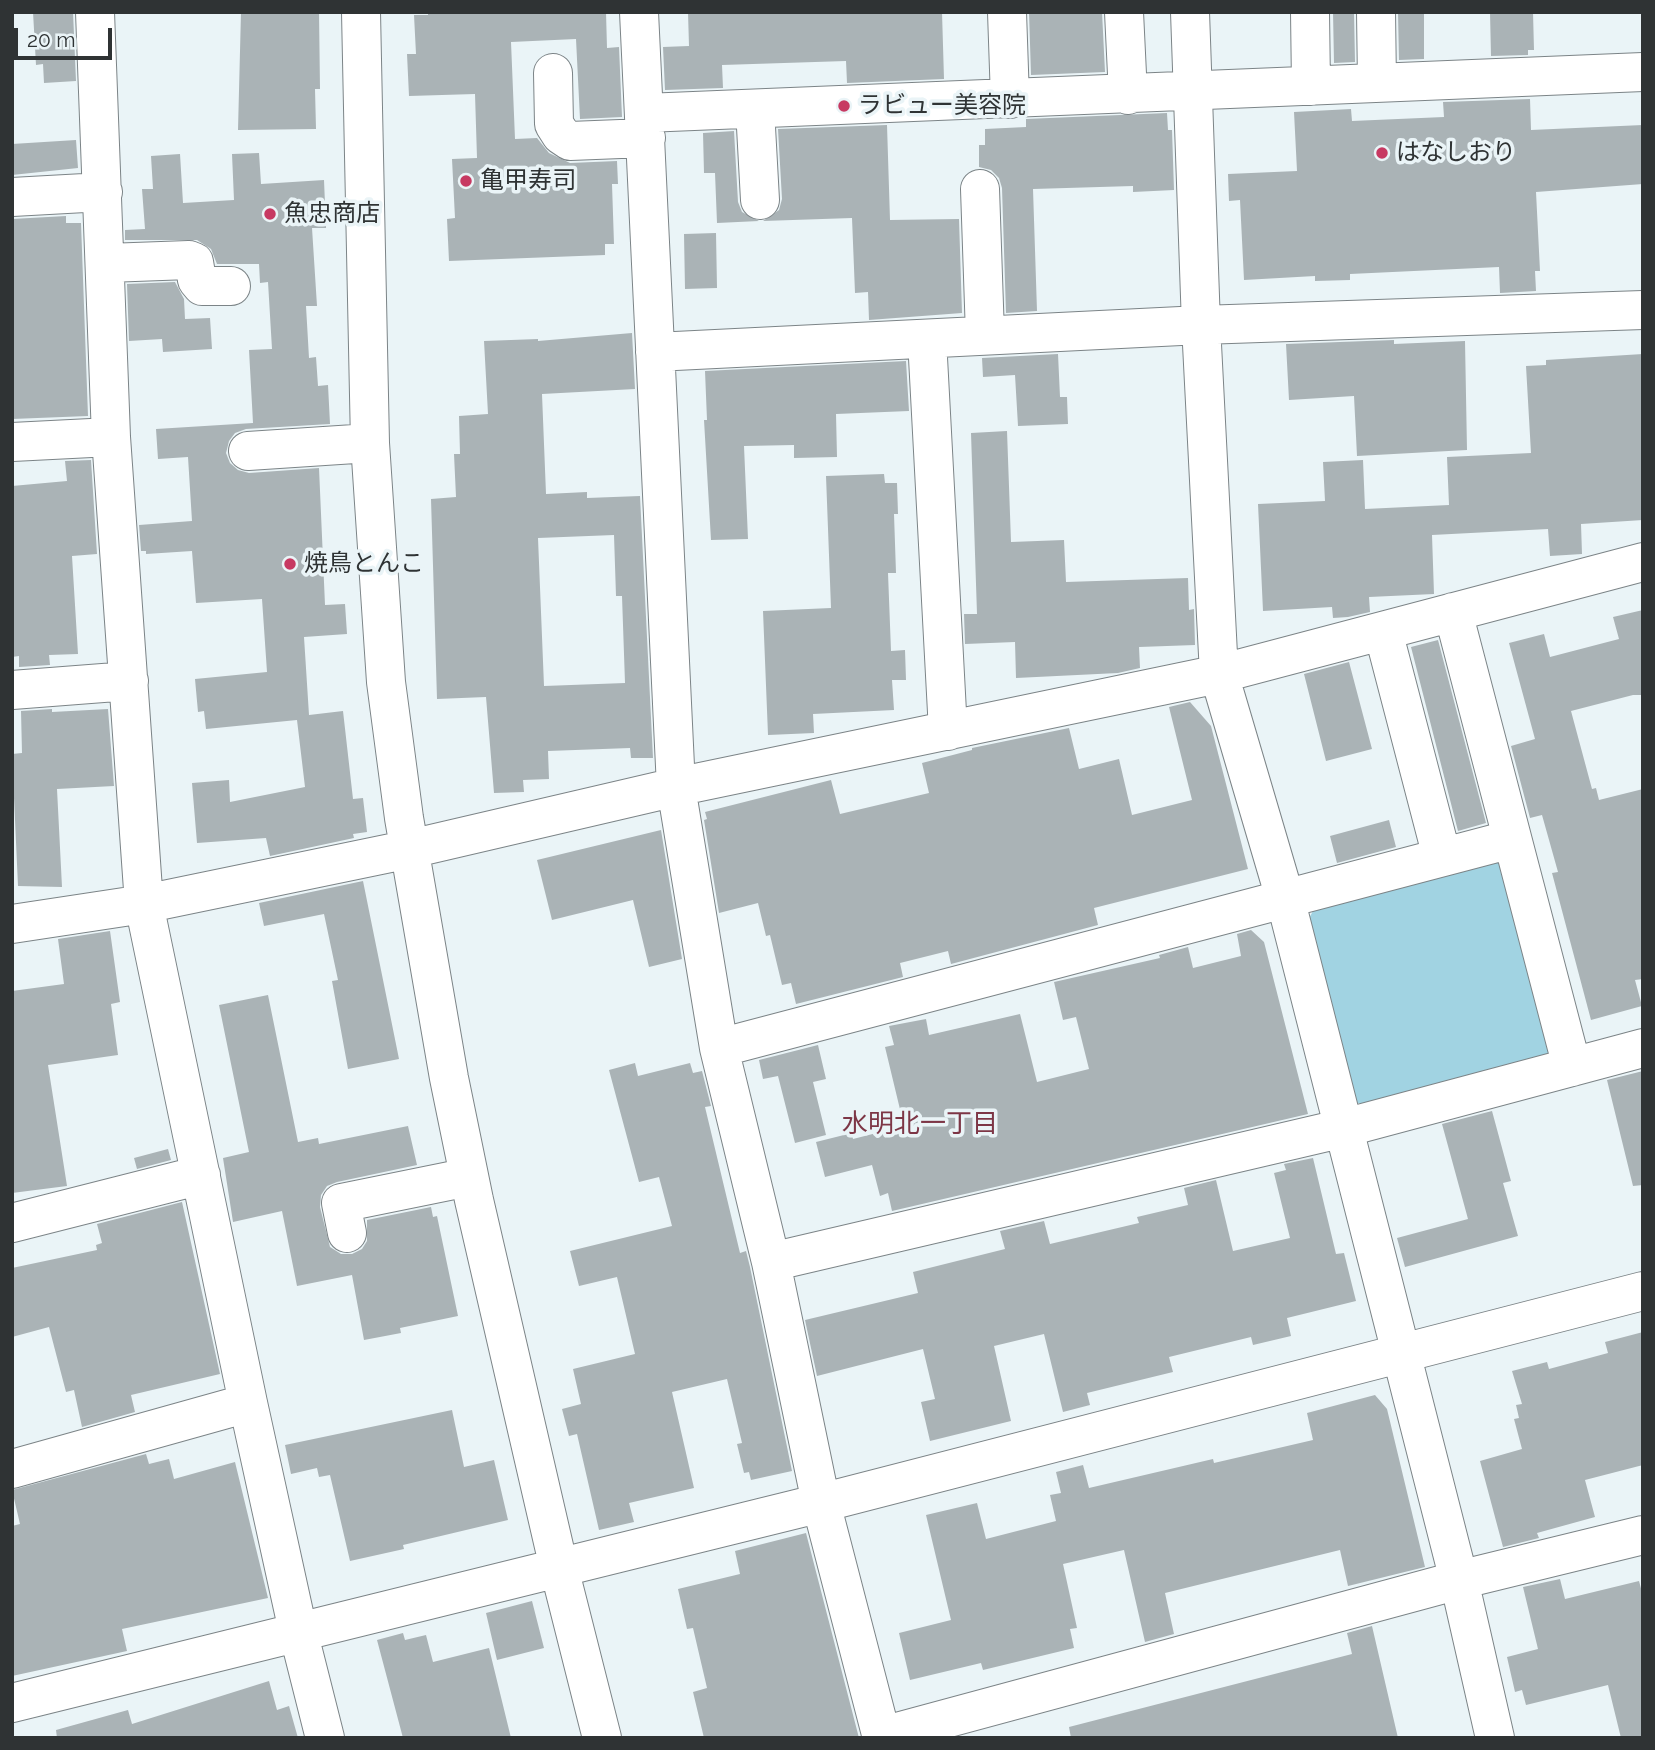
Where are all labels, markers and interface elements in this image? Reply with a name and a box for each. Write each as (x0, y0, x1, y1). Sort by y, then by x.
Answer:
scale bar (18, 14, 116, 58)
text: 20 m (27, 27, 75, 52)
place label: ラビュー美容院 (858, 92, 1026, 120)
marker: ラビュー美容院 (836, 98, 852, 114)
place label: はなしおり (1396, 139, 1516, 167)
marker: はなしおり (1374, 145, 1390, 161)
place label: 亀甲寿司 (480, 167, 576, 195)
marker: 亀甲寿司 (458, 173, 474, 189)
place label: 魚忠商店 (284, 200, 380, 228)
marker: 魚忠商店 (262, 206, 278, 222)
place label: 焼鳥とんこ (304, 550, 424, 578)
marker: 焼鳥とんこ (282, 556, 298, 572)
district label: 水明北一丁目 (842, 1108, 998, 1140)

